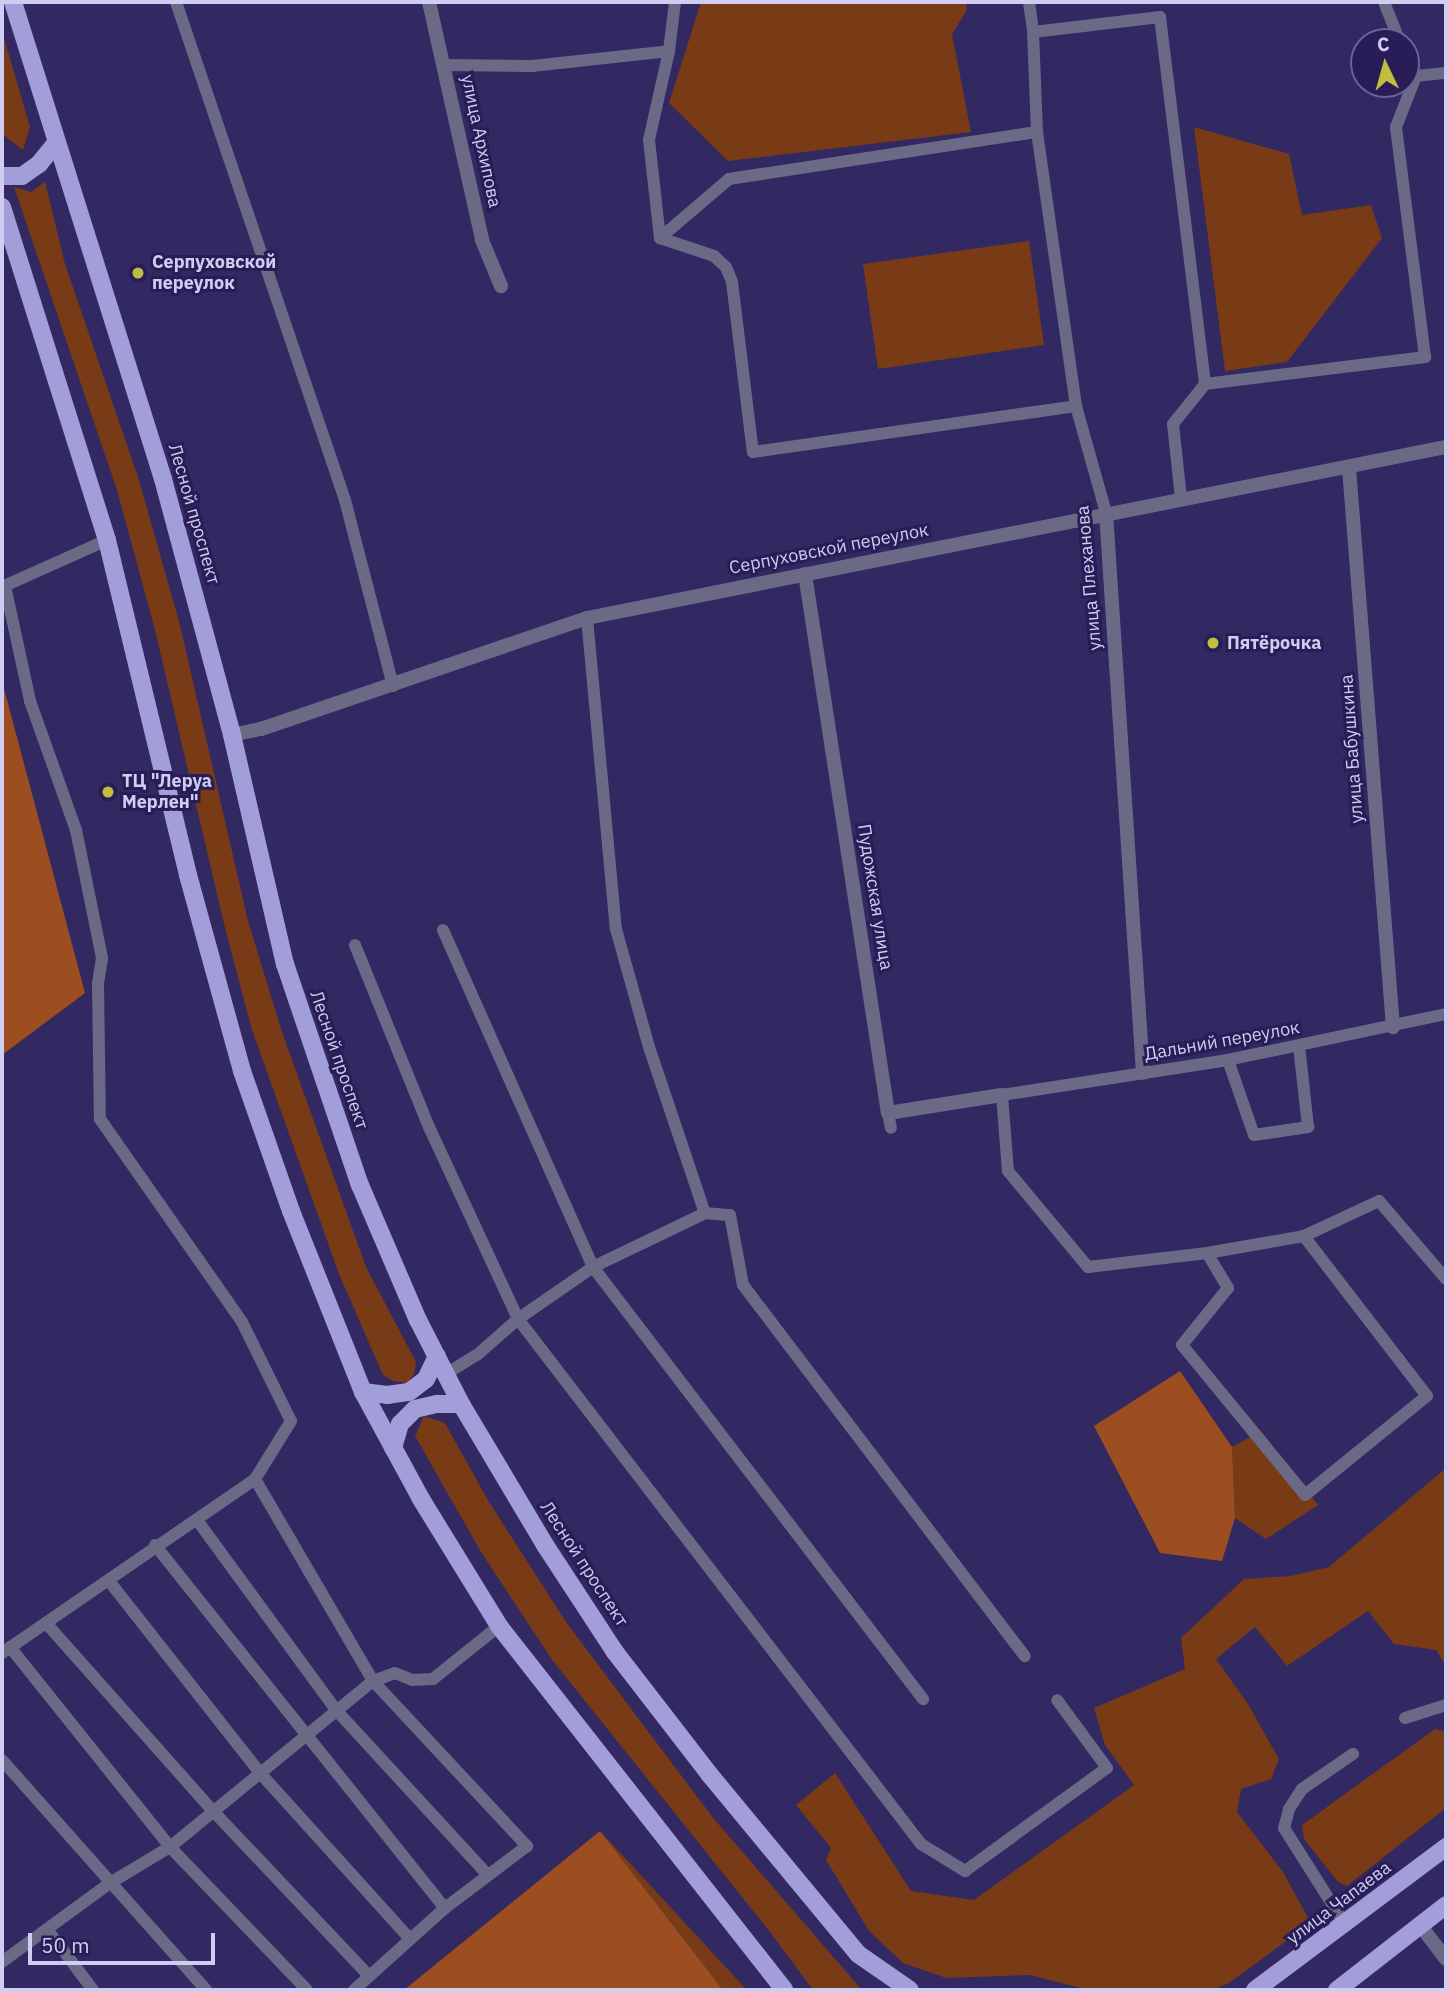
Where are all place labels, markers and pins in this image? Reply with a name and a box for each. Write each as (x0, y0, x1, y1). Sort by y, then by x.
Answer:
place label: Серпуховской переулок (152, 252, 276, 294)
marker: Серпуховской переулок (130, 265, 146, 281)
place label: Пятёрочка (1227, 632, 1321, 654)
marker: Пятёрочка (1205, 635, 1221, 651)
place label: ТЦ "Леруа Мерлен" (122, 771, 212, 814)
marker: ТЦ "Леруа Мерлен" (100, 784, 116, 800)

